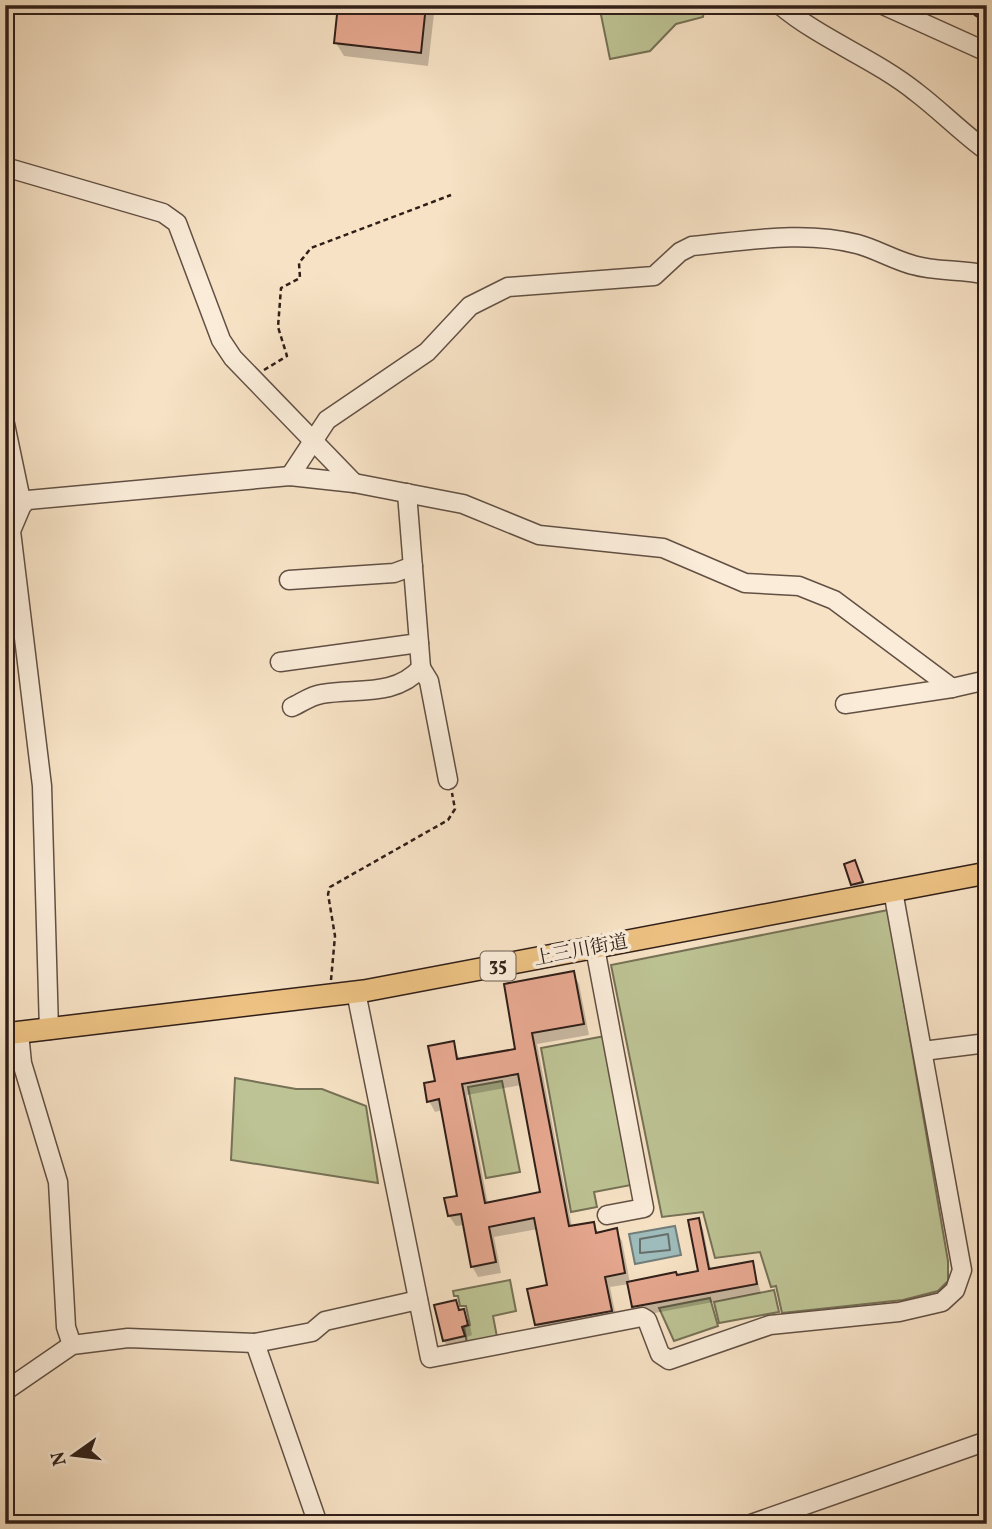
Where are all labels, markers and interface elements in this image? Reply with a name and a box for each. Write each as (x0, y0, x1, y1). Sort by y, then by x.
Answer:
street label: 上三川街道 (532, 929, 630, 973)
road number: 35 (480, 951, 516, 981)
north arrow (38, 1420, 108, 1490)
text: N (45, 1449, 74, 1468)

